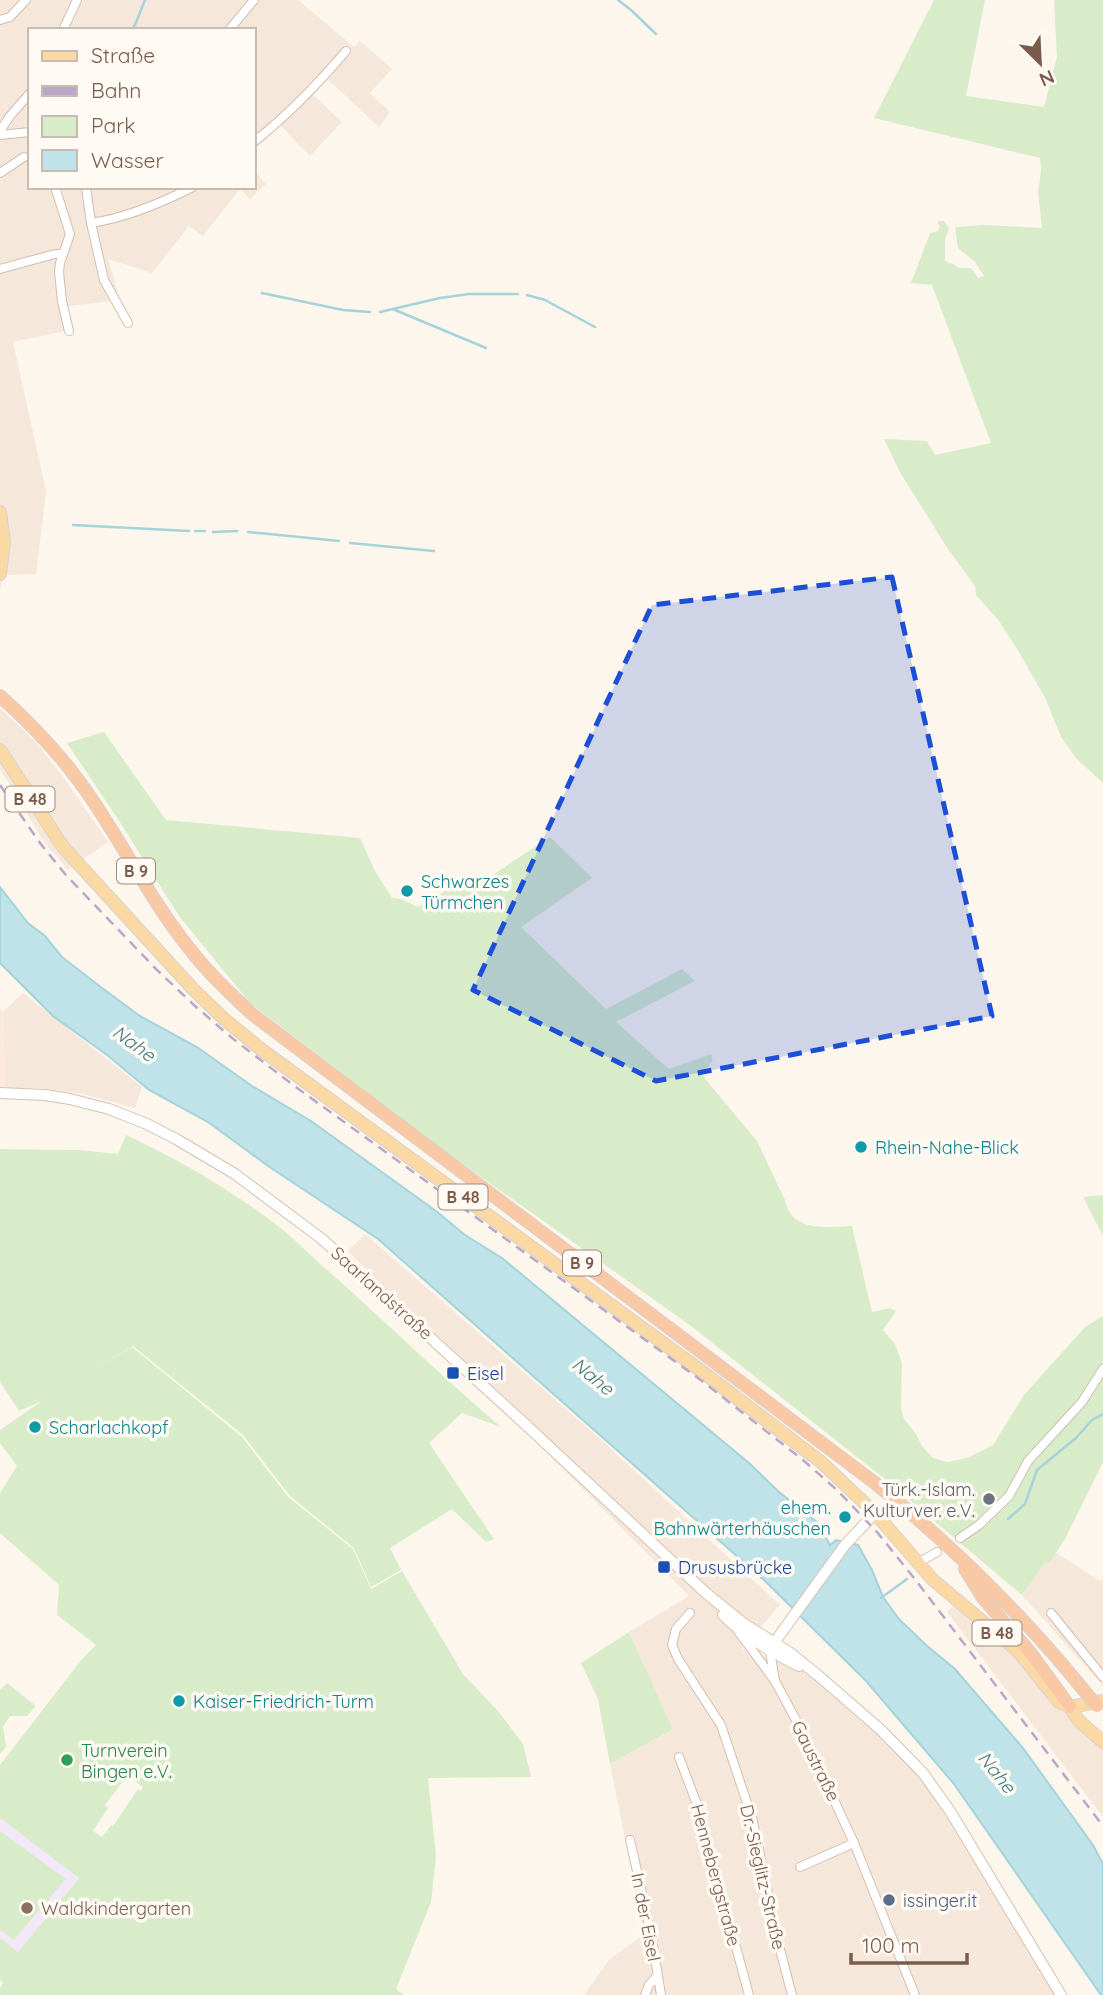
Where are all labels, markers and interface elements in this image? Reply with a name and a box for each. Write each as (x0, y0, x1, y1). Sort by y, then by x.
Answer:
legend (28, 28, 256, 189)
north arrow (1005, 28, 1075, 98)
text: Straße (91, 42, 155, 68)
text: N (1036, 65, 1058, 92)
text: Bahn (91, 77, 141, 103)
text: Park (91, 112, 135, 138)
text: Wasser (91, 147, 163, 173)
road number: B 48 (5, 786, 54, 812)
road number: B 9 (117, 858, 155, 884)
place label: Schwarzes Türmchen (421, 870, 509, 914)
marker: Schwarzes Türmchen (399, 883, 415, 899)
water label: Nahe (108, 1020, 161, 1067)
place label: Rhein-Nahe-Blick (875, 1136, 1019, 1159)
marker: Rhein-Nahe-Blick (853, 1139, 869, 1155)
road number: B 48 (438, 1184, 488, 1210)
street label: Saarlandstraße (326, 1241, 438, 1345)
road number: B 9 (563, 1250, 601, 1275)
water label: Nahe (567, 1352, 620, 1401)
place label: Eisel (467, 1362, 504, 1385)
marker: Eisel (445, 1365, 461, 1381)
place label: Scharlachkopf (49, 1416, 169, 1439)
marker: Scharlachkopf (27, 1419, 43, 1435)
place label: Türk.-Islam. Kulturver. e.V. (863, 1478, 975, 1522)
marker: Türk.-Islam. Kulturver. e.V. (981, 1491, 997, 1507)
place label: ehem. Bahnwärterhäuschen (653, 1496, 831, 1540)
marker: ehem. Bahnwärterhäuschen (837, 1509, 853, 1525)
place label: Drususbrücke (678, 1556, 792, 1579)
marker: Drususbrücke (656, 1559, 672, 1575)
road number: B 48 (972, 1620, 1021, 1646)
place label: Kaiser-Friedrich-Turm (193, 1690, 374, 1713)
marker: Kaiser-Friedrich-Turm (171, 1693, 187, 1709)
street label: Gaustraße (787, 1717, 845, 1805)
place label: Turnverein Bingen e.V. (81, 1739, 172, 1783)
water label: Nahe (973, 1746, 1022, 1799)
marker: Turnverein Bingen e.V. (59, 1752, 75, 1768)
street label: Hennebergstraße (686, 1801, 746, 1949)
street label: Dr.-Sieglitz-Straße (735, 1802, 791, 1952)
street label: In der Eisel (626, 1871, 666, 1963)
place label: issinger.it (903, 1889, 977, 1912)
marker: issinger.it (881, 1892, 897, 1908)
place label: Waldkindergarten (41, 1897, 191, 1920)
marker: Waldkindergarten (19, 1900, 35, 1916)
scale bar (851, 1922, 967, 1966)
text: 100 m (862, 1932, 920, 1958)

